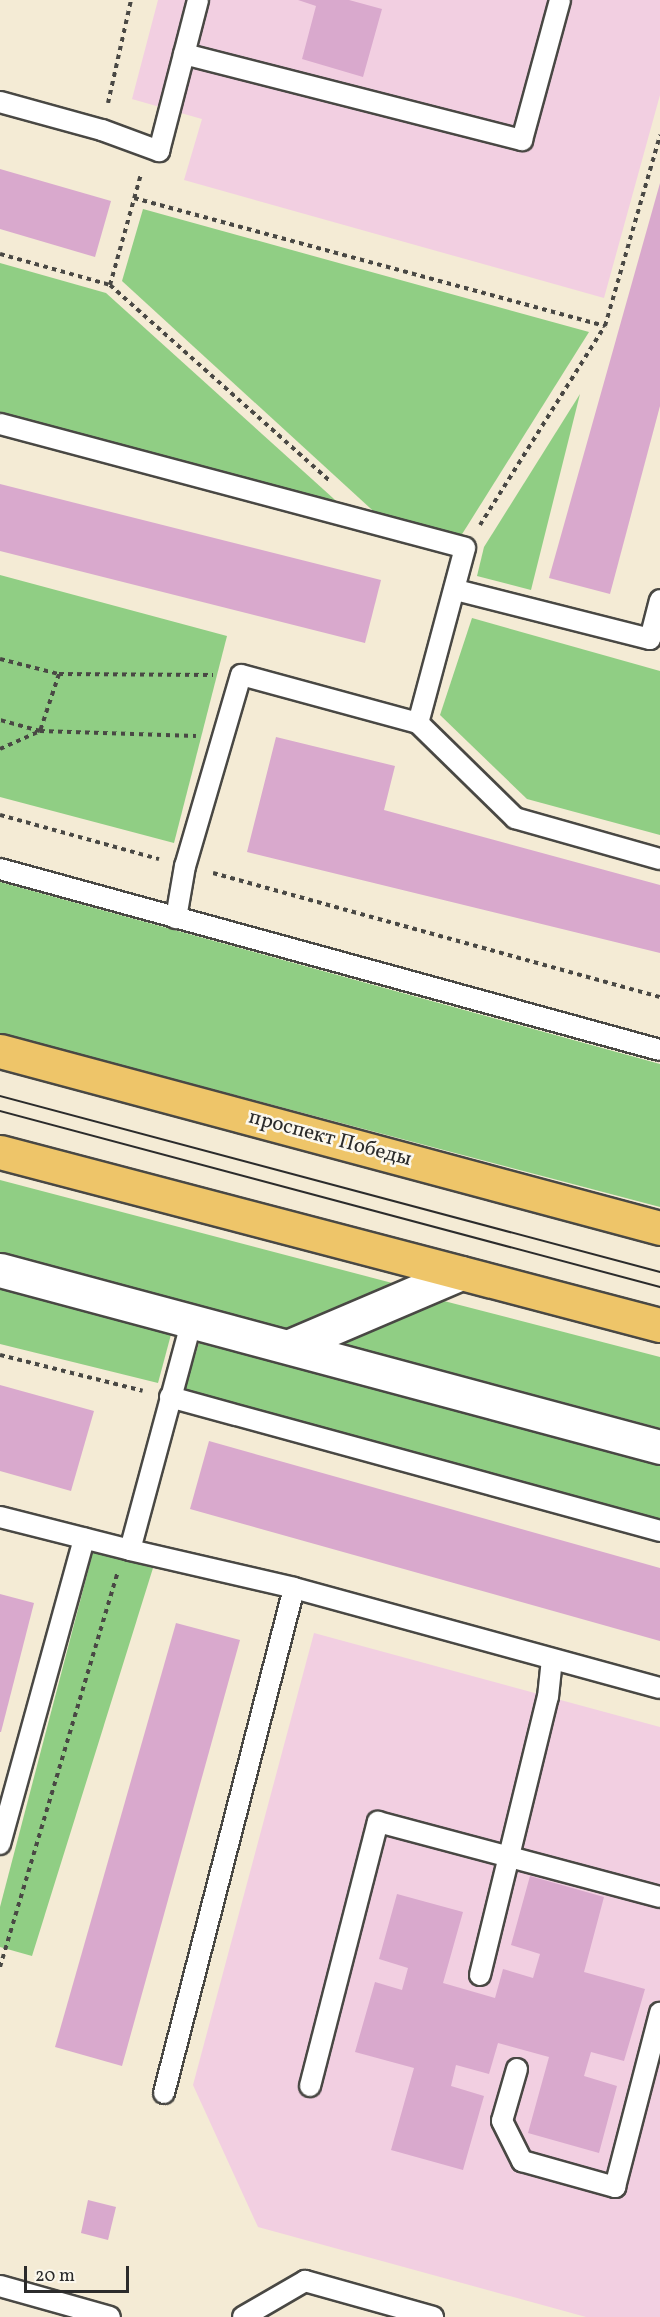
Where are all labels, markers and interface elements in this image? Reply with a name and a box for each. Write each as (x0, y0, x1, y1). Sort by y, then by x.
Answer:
street label: проспект Победы (246, 1105, 414, 1173)
scale bar (27, 2254, 132, 2292)
text: 20 m (35, 2264, 75, 2289)

